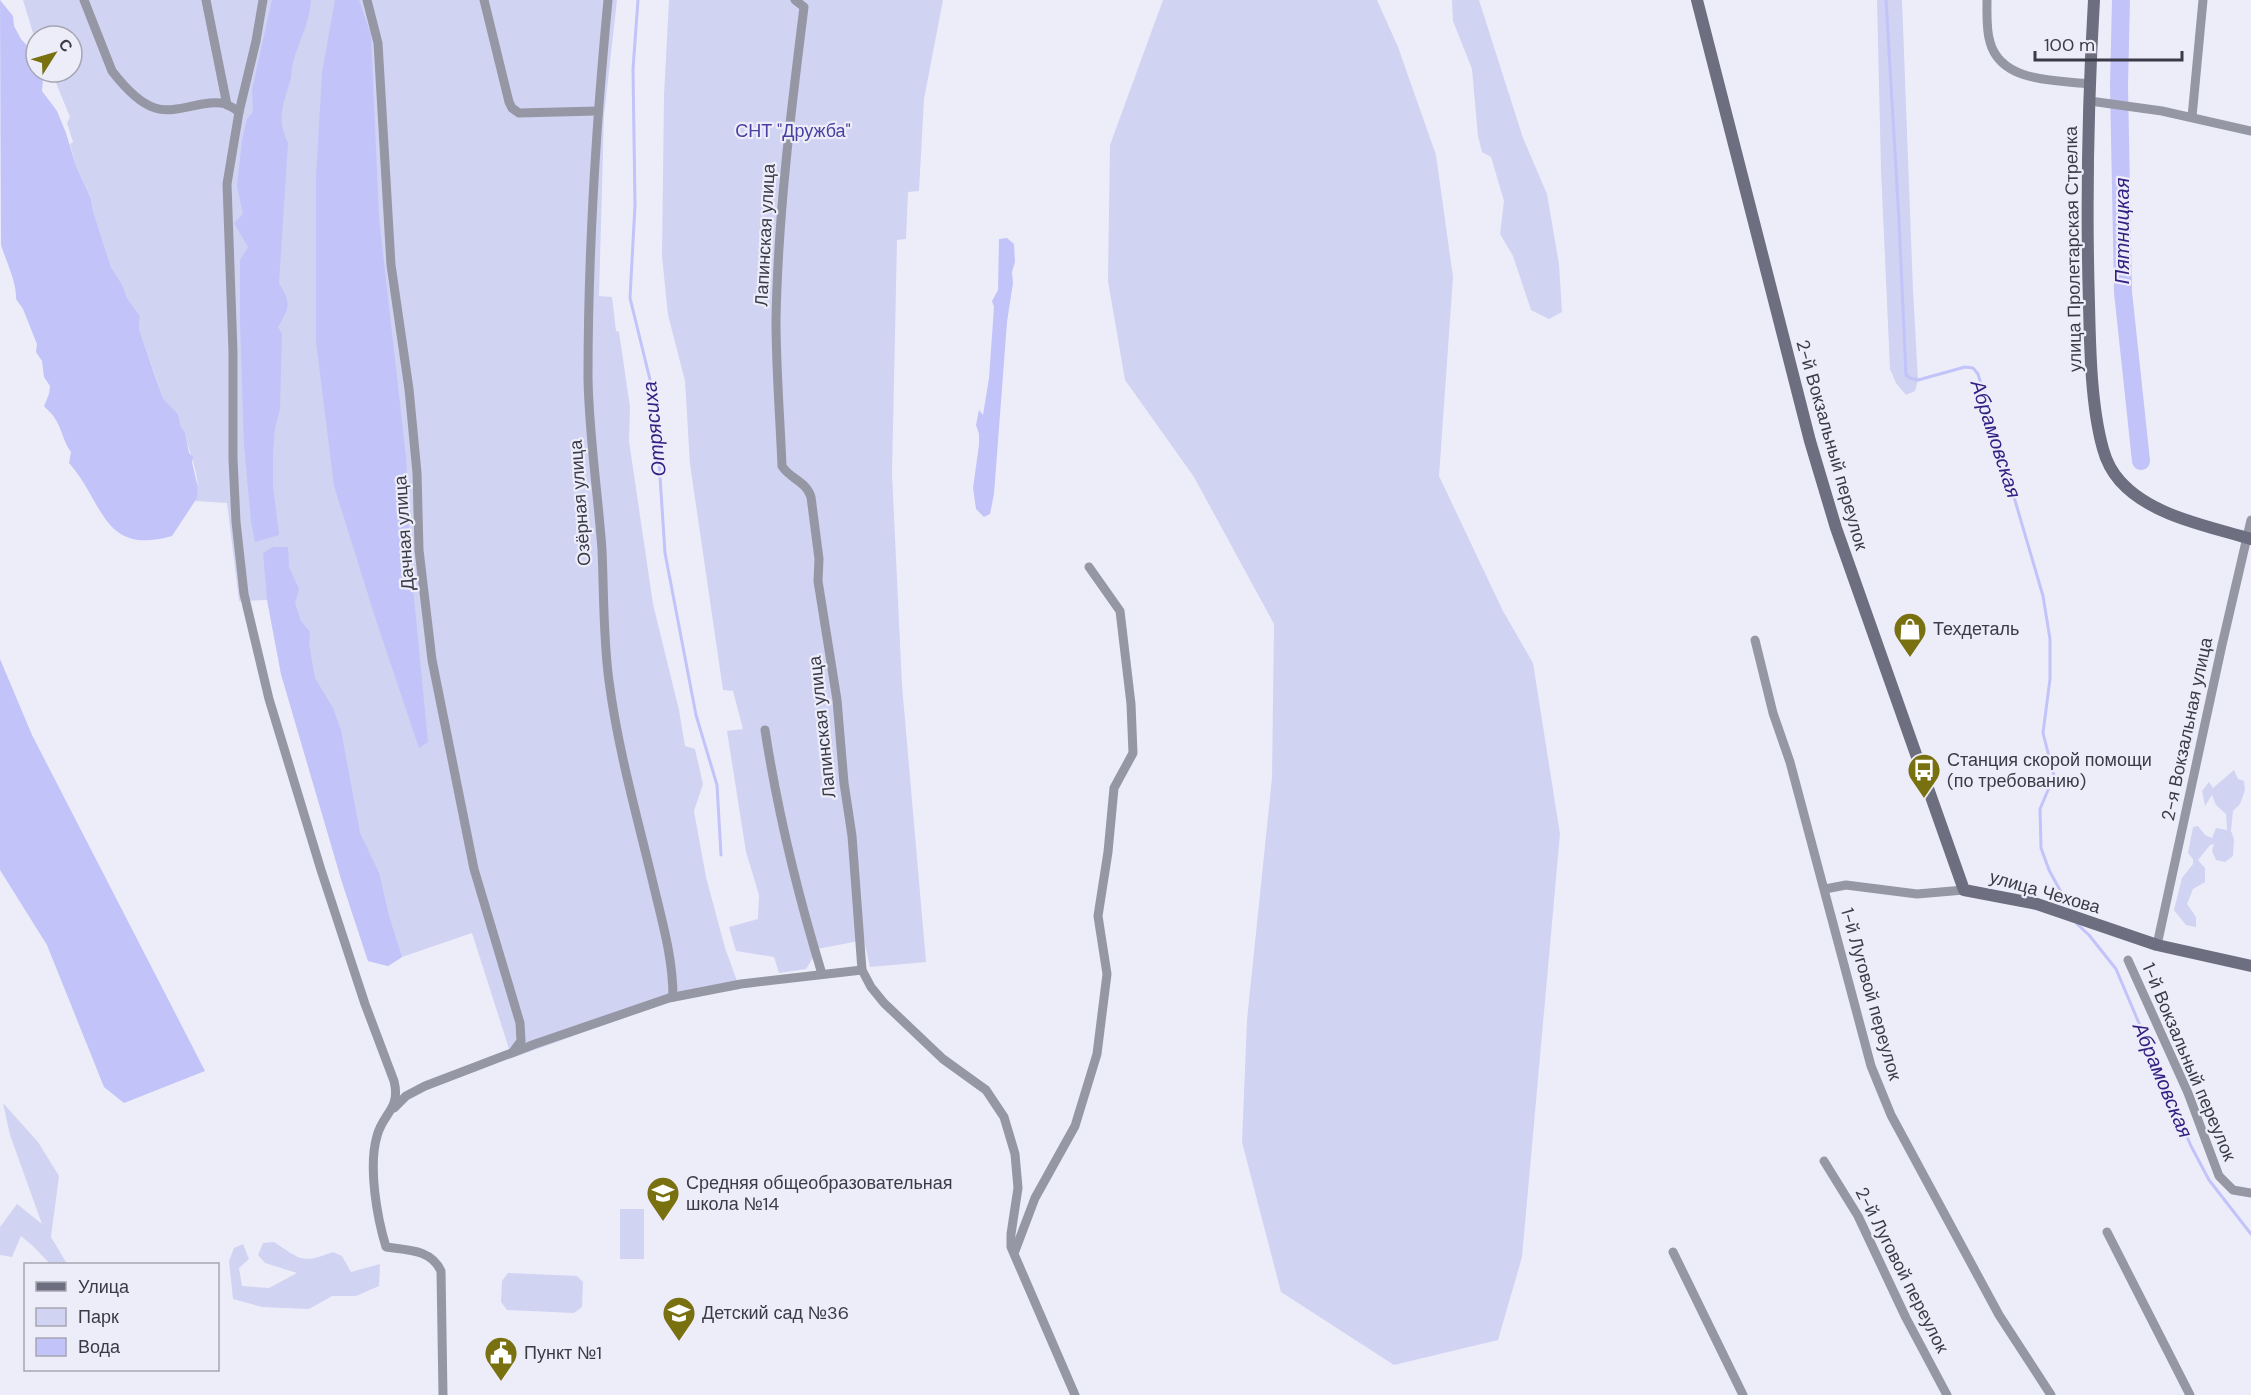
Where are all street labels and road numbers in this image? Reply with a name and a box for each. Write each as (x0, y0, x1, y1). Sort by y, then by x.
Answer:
street label: улица Пролетарская Стрелка (2059, 125, 2087, 372)
street label: Лапинская улица (749, 162, 781, 307)
street label: 2-й Вокзальный переулок (1790, 337, 1874, 553)
street label: Озёрная улица (564, 438, 596, 567)
street label: Дачная улица (388, 474, 420, 591)
street label: 2-я Вокзальная улица (2156, 634, 2218, 823)
street label: Лапинская улица (802, 654, 841, 799)
street label: улица Чехова (1987, 865, 2104, 920)
street label: 1-й Луговой переулок (1835, 905, 1907, 1083)
street label: 1-й Вокзальный переулок (2136, 959, 2242, 1165)
street label: 2-й Луговой переулок (1850, 1183, 1954, 1357)

